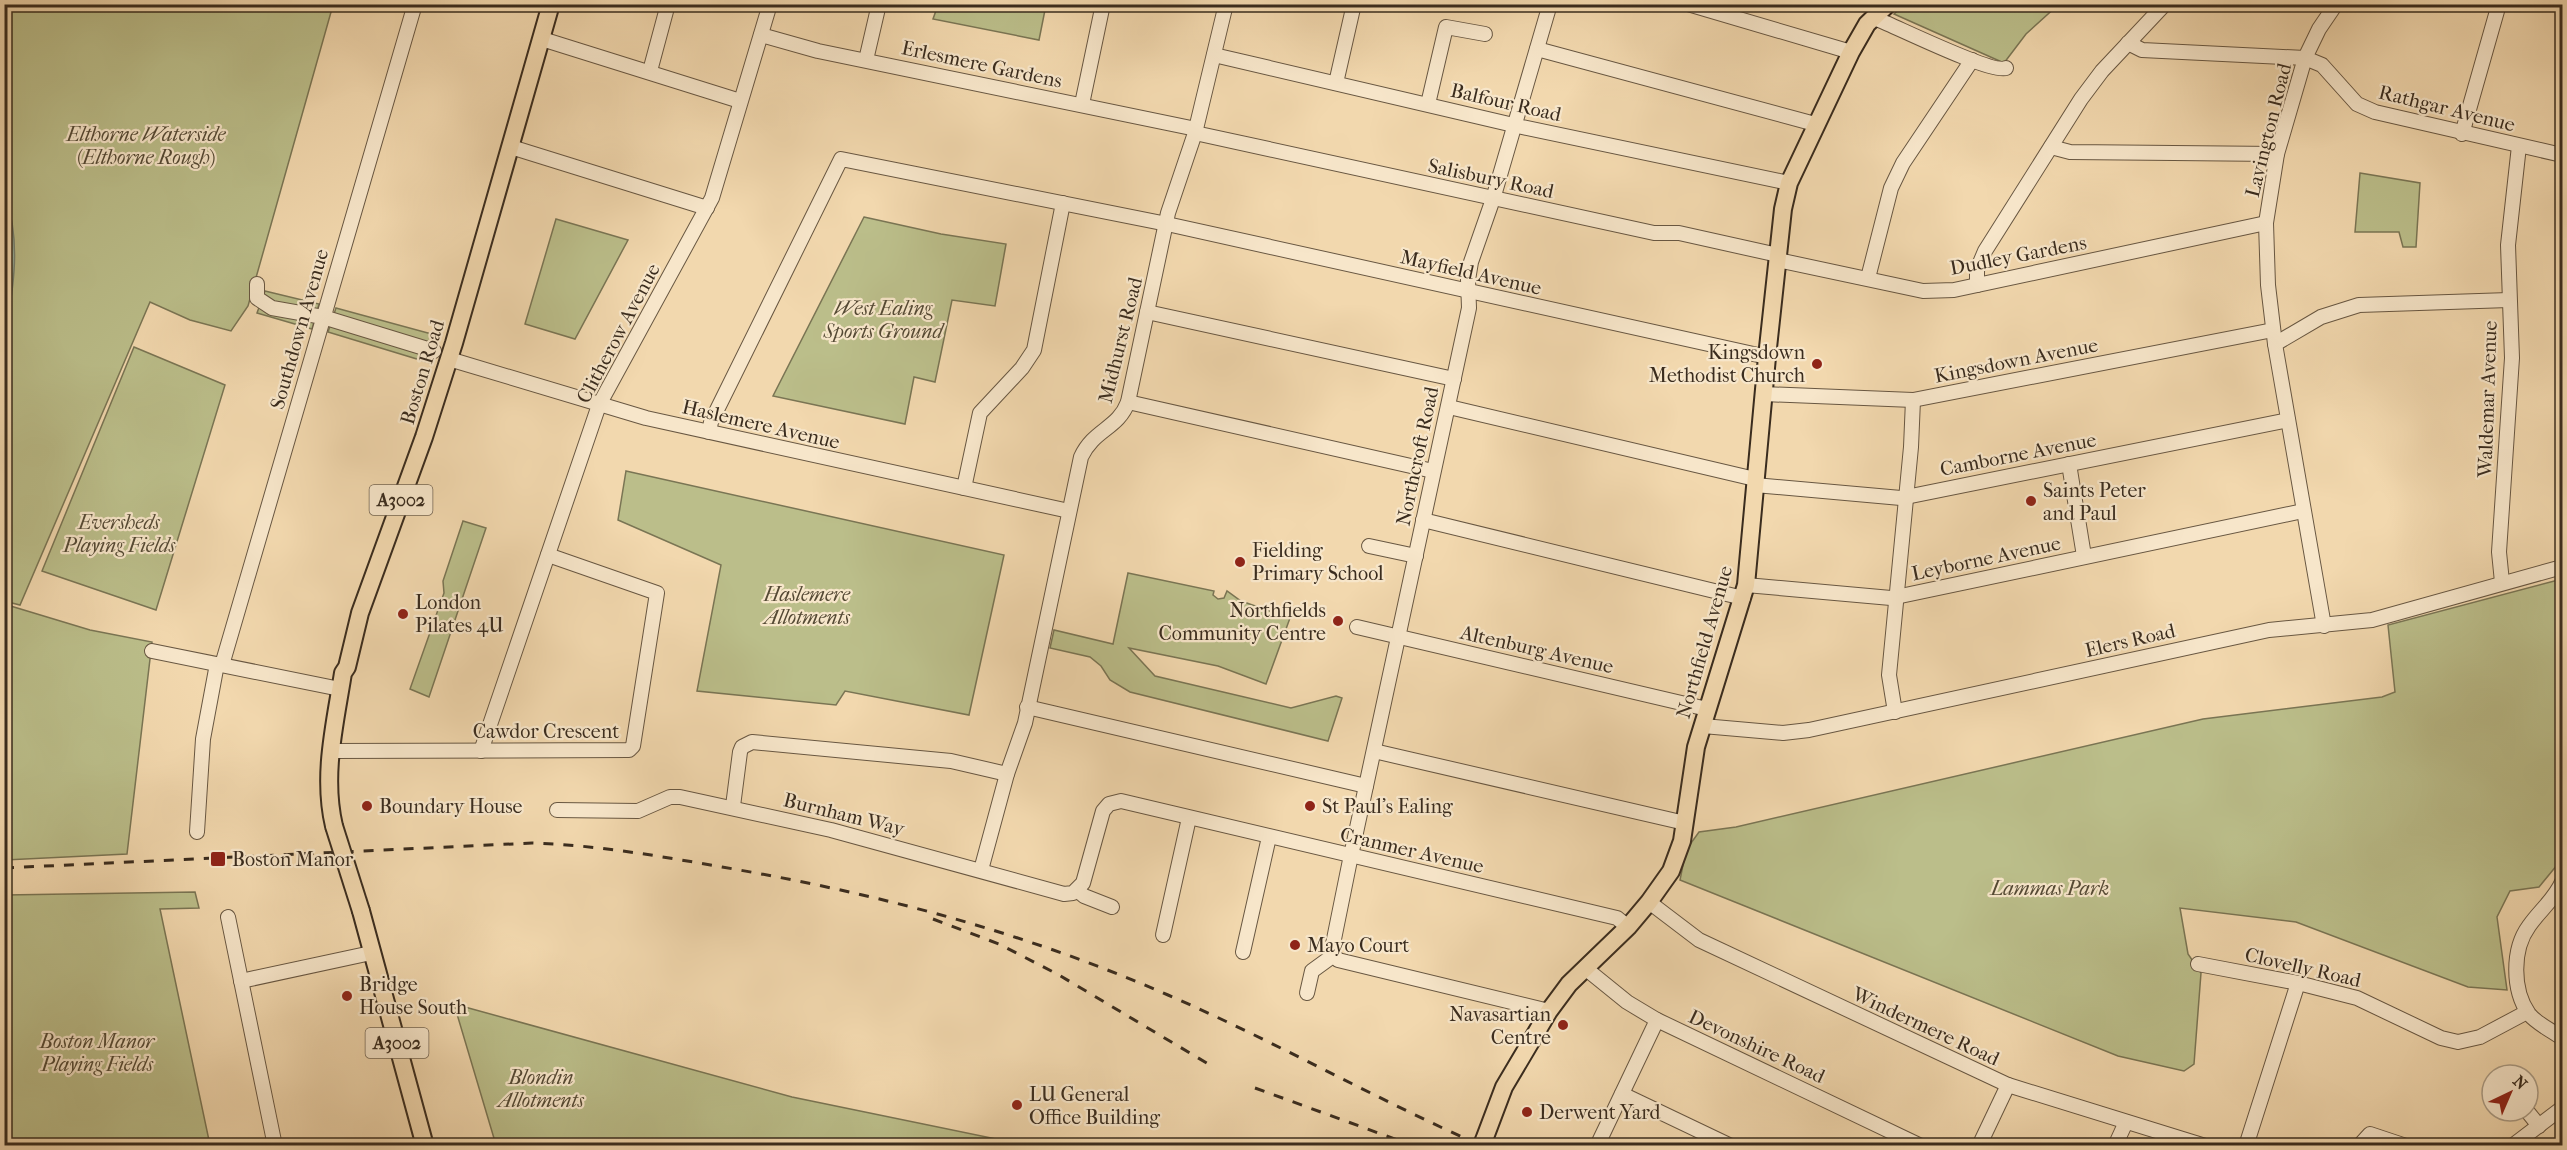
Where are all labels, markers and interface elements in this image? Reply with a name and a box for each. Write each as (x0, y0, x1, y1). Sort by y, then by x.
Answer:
street label: Erlesmere Gardens (899, 36, 1064, 93)
street label: Lavington Road (2241, 60, 2296, 199)
street label: Balfour Road (1448, 79, 1564, 127)
street label: Rathgar Avenue (2376, 80, 2518, 137)
park label: Elthorne Waterside (Elthorne Rough) (65, 123, 227, 169)
street label: Salisbury Road (1426, 154, 1557, 203)
street label: Dudley Gardens (1948, 231, 2088, 280)
street label: Mayfield Avenue (1398, 245, 1544, 300)
street label: Southdown Avenue (266, 246, 333, 412)
street label: Clitherow Avenue (572, 259, 665, 407)
street label: Midhurst Road (1094, 274, 1148, 406)
park label: West Ealing Sports Ground (822, 297, 945, 343)
street label: Boston Road (396, 316, 450, 427)
street label: Waldemar Avenue (2473, 320, 2502, 479)
street label: Kingsdown Avenue (1932, 333, 2100, 388)
place label: Kingsdown Methodist Church (1649, 341, 1806, 387)
marker: Kingsdown Methodist Church (1810, 357, 1824, 371)
street label: Northcroft Road (1392, 383, 1444, 528)
street label: Haslemere Avenue (680, 395, 842, 454)
street label: Camborne Avenue (1938, 428, 2098, 481)
place label: Saints Peter and Paul (2043, 479, 2146, 525)
road number: A3002 (370, 485, 432, 515)
marker: Saints Peter and Paul (2024, 494, 2038, 508)
park label: Eversheds Playing Fields (62, 511, 176, 557)
street label: Leyborne Avenue (1910, 531, 2063, 586)
place label: Fielding Primary School (1252, 539, 1384, 585)
marker: Fielding Primary School (1233, 555, 1247, 569)
street label: Northfield Avenue (1672, 563, 1737, 721)
park label: Haslemere Allotments (761, 583, 851, 629)
place label: London Pilates 4U (415, 591, 504, 637)
place label: Northfields Community Centre (1158, 599, 1326, 645)
marker: London Pilates 4U (396, 607, 410, 621)
marker: Northfields Community Centre (1331, 614, 1345, 628)
street label: Elers Road (2083, 619, 2179, 662)
street label: Altenburg Avenue (1457, 620, 1616, 678)
street label: Cawdor Crescent (473, 720, 619, 743)
street label: Burnham Way (781, 788, 908, 841)
place label: Boundary House (379, 795, 523, 818)
place label: St Paul's Ealing (1322, 795, 1453, 818)
marker: Boundary House (360, 799, 374, 813)
marker: St Paul's Ealing (1303, 799, 1317, 813)
street label: Cranmer Avenue (1338, 823, 1486, 878)
place label: Boston Manor (232, 848, 354, 871)
marker: Boston Manor (209, 850, 227, 868)
park label: Lammas Park (1989, 877, 2109, 900)
place label: Mayo Court (1307, 934, 1409, 957)
marker: Mayo Court (1288, 938, 1302, 952)
street label: Clovelly Road (2243, 943, 2364, 992)
place label: Bridge House South (359, 973, 468, 1019)
street label: Windermere Road (1848, 982, 2004, 1071)
marker: Bridge House South (340, 989, 354, 1003)
place label: Navasartian Centre (1449, 1003, 1551, 1049)
street label: Devonshire Road (1685, 1005, 1830, 1089)
marker: Navasartian Centre (1556, 1018, 1570, 1032)
road number: A3002 (366, 1028, 428, 1058)
park label: Boston Manor Playing Fields (39, 1030, 156, 1076)
north arrow (2480, 1063, 2540, 1123)
park label: Blondin Allotments (495, 1066, 585, 1112)
text: N (2509, 1072, 2532, 1094)
place label: LU General Office Building (1029, 1083, 1160, 1129)
marker: LU General Office Building (1010, 1098, 1024, 1112)
place label: Derwent Yard (1539, 1101, 1662, 1124)
marker: Derwent Yard (1520, 1105, 1534, 1119)

